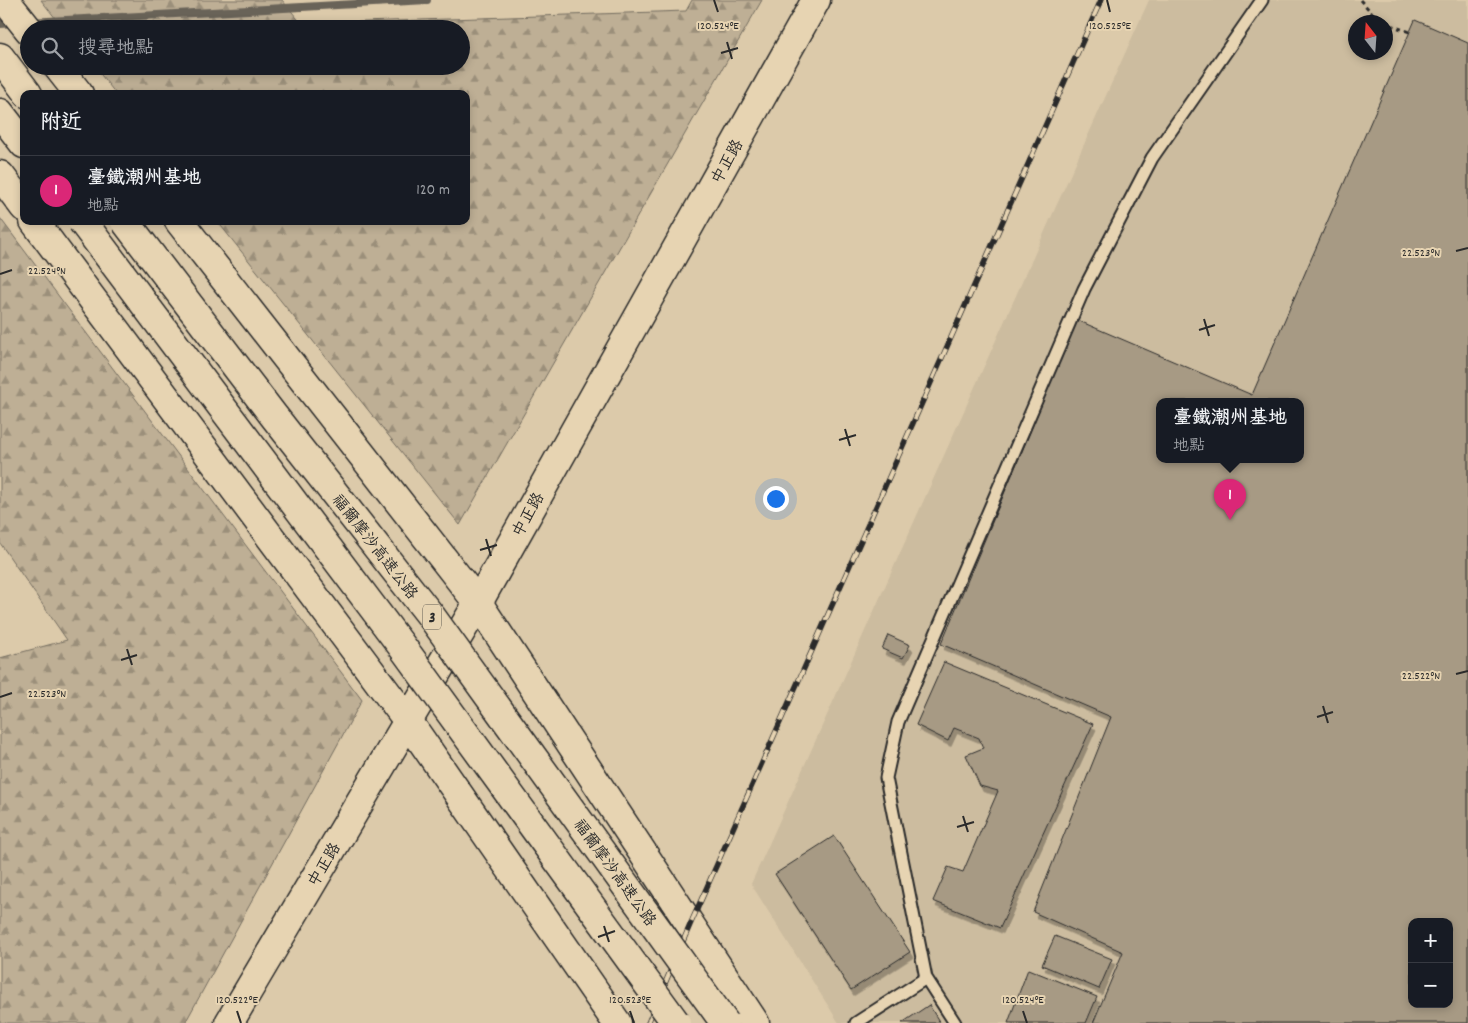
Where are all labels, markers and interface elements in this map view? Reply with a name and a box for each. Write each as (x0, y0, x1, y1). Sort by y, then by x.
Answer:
north arrow (1348, 15, 1393, 60)
text: 120.524°E (697, 18, 739, 35)
text: 120.525°E (1089, 18, 1132, 35)
search box (20, 20, 470, 75)
icon: search (38, 34, 66, 62)
text: 搜尋地點 (78, 36, 154, 63)
text: 附近 (40, 109, 82, 139)
street label: 中正路 (706, 136, 750, 189)
text: 臺鐵潮州基地 (87, 166, 201, 193)
text: 1 (54, 179, 58, 202)
text: 120 m (416, 179, 450, 202)
text: 地點 (87, 195, 119, 218)
text: 22.523°N (1402, 245, 1440, 262)
text: 22.524°N (28, 263, 66, 280)
popup (1156, 398, 1304, 463)
text: 臺鐵潮州基地 (1173, 406, 1287, 433)
text: 地點 (1173, 435, 1205, 458)
pin: 1 (1214, 479, 1246, 520)
your location (763, 486, 789, 512)
street label: 中正路 (507, 489, 551, 542)
street label: 福爾摩沙高速公路 (326, 490, 422, 605)
road number: 3 (423, 604, 441, 630)
text: 22.522°N (1402, 668, 1440, 685)
text: 22.523°N (28, 686, 66, 703)
street label: 福爾摩沙高速公路 (567, 815, 661, 932)
street label: 中正路 (303, 839, 347, 892)
map controls (1408, 918, 1453, 1008)
button: + (1408, 918, 1453, 963)
button: − (1408, 963, 1453, 1008)
text: 120.522°E (216, 992, 258, 1009)
text: 120.523°E (609, 992, 651, 1009)
text: 120.524°E (1002, 992, 1044, 1009)

